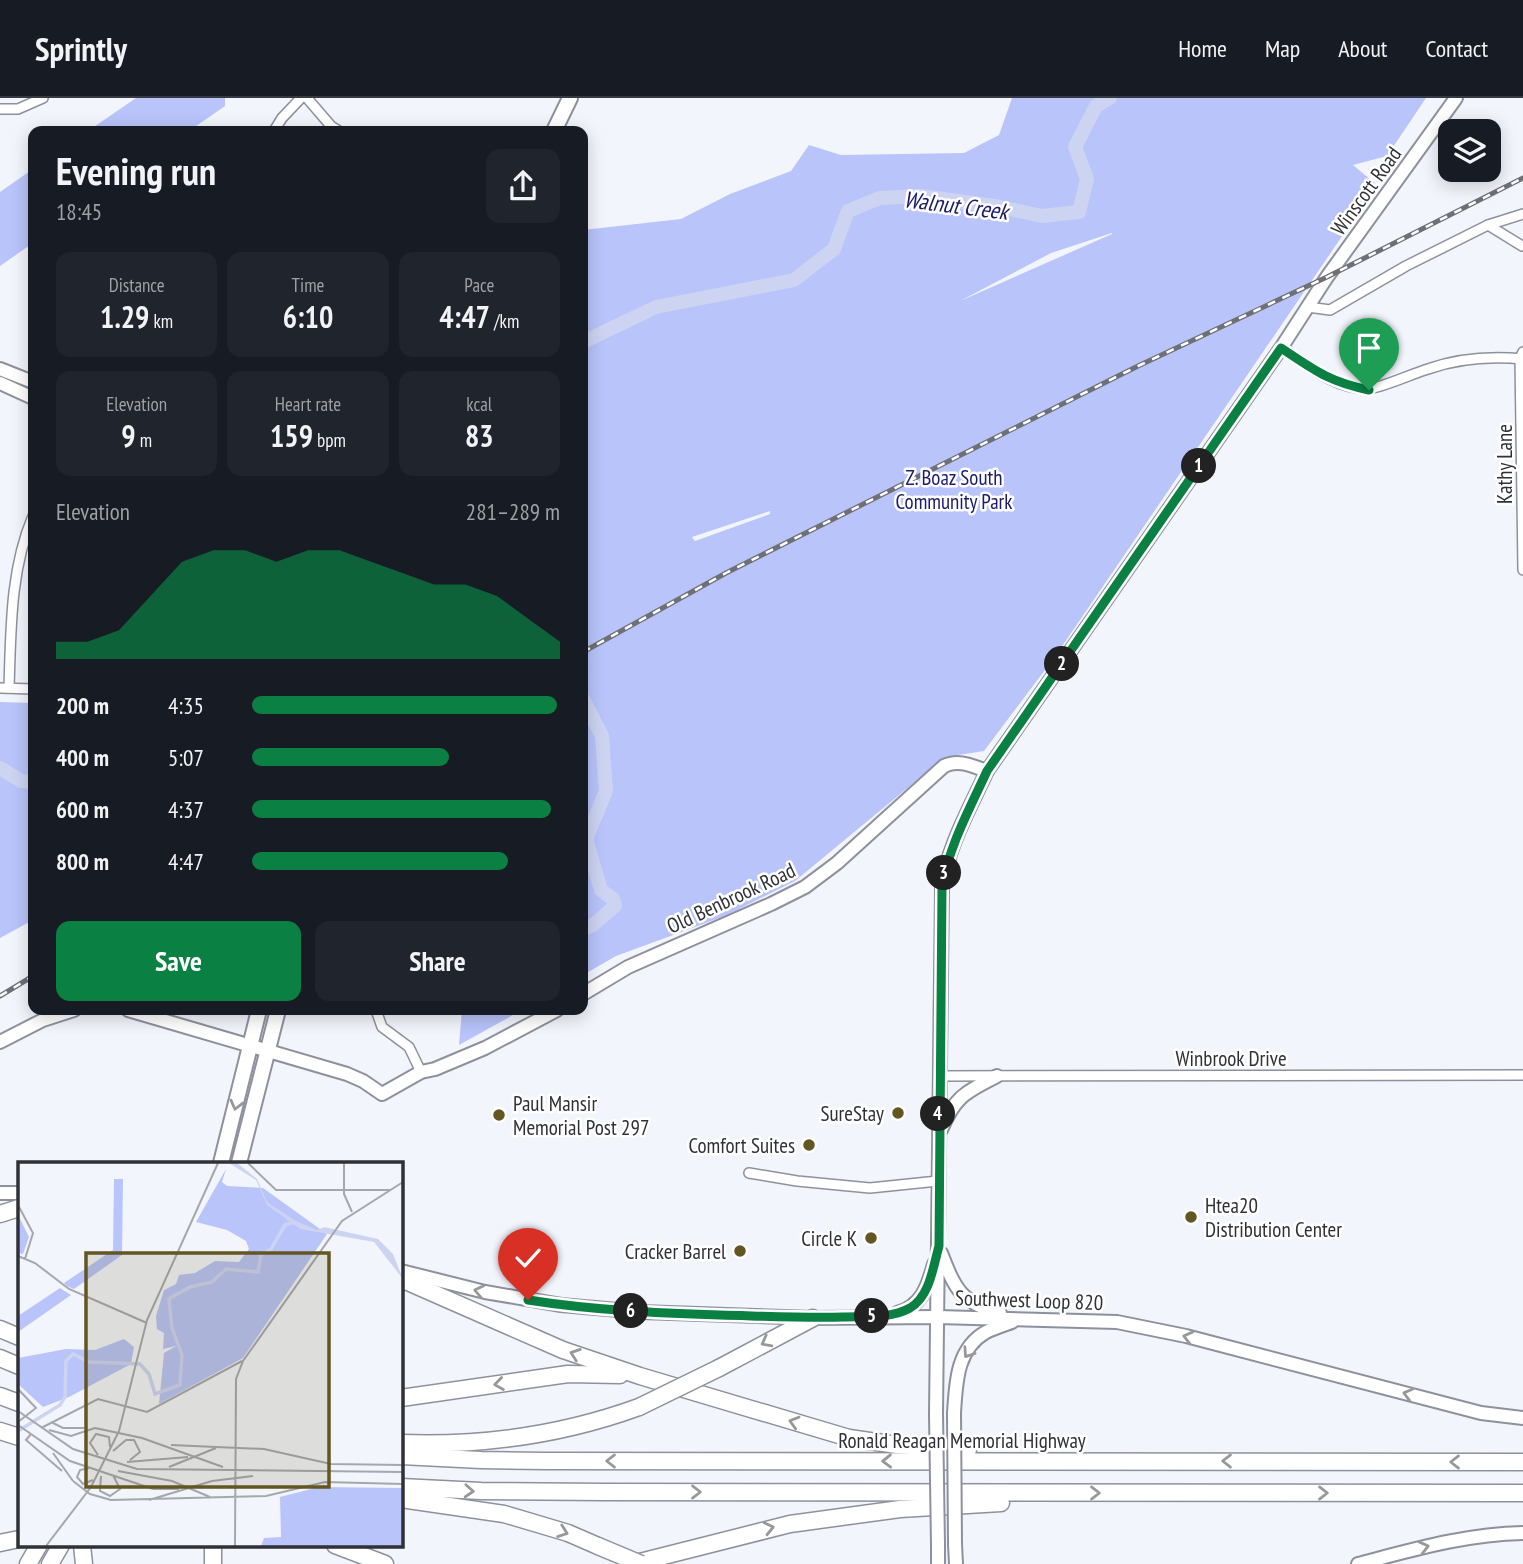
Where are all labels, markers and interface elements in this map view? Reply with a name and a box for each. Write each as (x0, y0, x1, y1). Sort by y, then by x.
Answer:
text: Sprintly (35, 27, 127, 70)
text: Home (1178, 33, 1227, 64)
text: Map (1265, 33, 1300, 64)
text: About (1338, 33, 1387, 64)
text: Contact (1425, 33, 1488, 64)
map controls (1438, 119, 1501, 182)
button: layers (1438, 119, 1501, 182)
street label: Winscott Road (1325, 141, 1407, 241)
text: Evening run (56, 146, 216, 195)
button: share (486, 149, 560, 223)
water label: Walnut Creek (902, 184, 1013, 226)
text: 18:45 (56, 197, 102, 226)
text: Distance (109, 273, 165, 297)
text: Time (292, 273, 324, 297)
text: Pace (464, 273, 494, 297)
text: 1.29 (100, 297, 149, 336)
text: 6:10 (283, 297, 333, 336)
text: 4:47 (439, 297, 490, 336)
text: km (149, 309, 173, 333)
text: /km (490, 309, 519, 333)
pin (1339, 318, 1399, 390)
icon: arrive (1350, 329, 1388, 367)
text: Elevation (106, 392, 167, 416)
text: Heart rate (275, 392, 341, 416)
text: kcal (466, 392, 492, 416)
text: 9 (121, 416, 136, 455)
text: 159 (270, 416, 313, 455)
text: 83 (465, 416, 494, 455)
street label: Kathy Lane (1491, 424, 1518, 504)
text: m (136, 428, 152, 452)
text: bpm (313, 428, 346, 452)
pin: 1 (1182, 448, 1216, 484)
text: 1 (1194, 453, 1203, 477)
park label: Z. Boaz South Community Park (896, 464, 1012, 515)
text: Elevation (56, 497, 130, 526)
text: 281–289 m (466, 497, 560, 526)
pin: 2 (1044, 646, 1080, 682)
text: 2 (1057, 651, 1066, 675)
text: 200 m (56, 691, 109, 720)
text: 4:35 (168, 691, 204, 720)
text: 400 m (56, 743, 109, 772)
text: 5:07 (168, 743, 204, 772)
text: 600 m (56, 795, 109, 824)
text: 4:37 (168, 795, 204, 824)
text: 800 m (56, 847, 109, 876)
text: 4:47 (168, 847, 204, 876)
street label: Old Benbrook Road (662, 856, 800, 940)
pin: 3 (926, 856, 962, 890)
text: 3 (939, 860, 948, 884)
button: Save (56, 921, 301, 1001)
button: Share (315, 921, 560, 1001)
street label: Winbrook Drive (1175, 1045, 1287, 1072)
place label: Paul Mansir Memorial Post 297 (513, 1090, 649, 1141)
pin: 4 (920, 1096, 956, 1132)
one-way arrow (230, 1099, 244, 1111)
place label: SureStay (820, 1100, 884, 1127)
text: 4 (933, 1101, 942, 1125)
marker: SureStay (890, 1105, 906, 1121)
marker: Paul Mansir Memorial Post 297 (491, 1107, 507, 1123)
place label: Comfort Suites (688, 1132, 795, 1159)
marker: Comfort Suites (801, 1137, 817, 1153)
inset map (18, 1162, 402, 1546)
place label: Htea20 Distribution Center (1205, 1192, 1342, 1243)
marker: Htea20 Distribution Center (1183, 1209, 1199, 1225)
place label: Circle K (801, 1225, 857, 1252)
pin (498, 1228, 558, 1300)
marker: Circle K (863, 1230, 879, 1246)
place label: Cracker Barrel (625, 1238, 726, 1265)
icon: check (509, 1239, 547, 1277)
marker: Cracker Barrel (732, 1243, 748, 1259)
one-way arrow (473, 1284, 485, 1299)
street label: Southwest Loop 820 (954, 1284, 1104, 1316)
pin: 6 (614, 1294, 648, 1328)
text: 6 (626, 1298, 635, 1322)
pin: 5 (854, 1298, 890, 1334)
text: 5 (867, 1303, 876, 1327)
one-way arrow (1182, 1331, 1194, 1345)
one-way arrow (761, 1334, 773, 1347)
one-way arrow (963, 1345, 976, 1358)
one-way arrow (570, 1348, 582, 1362)
one-way arrow (493, 1377, 505, 1392)
one-way arrow (1403, 1388, 1415, 1402)
one-way arrow (788, 1415, 800, 1430)
street label: Ronald Reagan Memorial Highway (838, 1427, 1086, 1454)
one-way arrow (605, 1453, 616, 1469)
one-way arrow (882, 1453, 892, 1469)
one-way arrow (1222, 1453, 1232, 1469)
one-way arrow (1449, 1454, 1460, 1470)
one-way arrow (464, 1483, 475, 1498)
one-way arrow (692, 1484, 702, 1500)
one-way arrow (1091, 1485, 1101, 1501)
one-way arrow (1318, 1485, 1329, 1501)
one-way arrow (763, 1522, 775, 1537)
one-way arrow (557, 1524, 569, 1538)
one-way arrow (1418, 1541, 1430, 1555)

